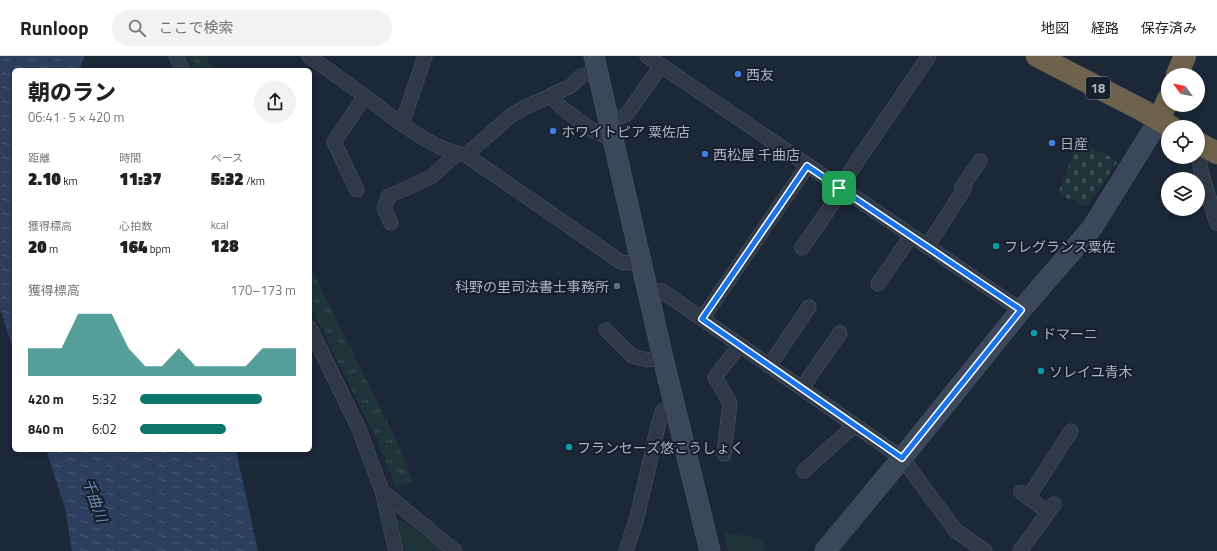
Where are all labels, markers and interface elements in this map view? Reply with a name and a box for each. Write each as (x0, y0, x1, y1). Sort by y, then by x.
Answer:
search box (112, 10, 392, 46)
text: Runloop (20, 13, 88, 42)
text: ここで検索 (158, 16, 234, 39)
icon: search (126, 17, 148, 39)
text: 地図 (1041, 17, 1069, 38)
text: 経路 (1091, 17, 1119, 38)
text: 保存済み (1141, 17, 1197, 38)
place label: 西友 (746, 64, 774, 85)
north arrow (1161, 68, 1205, 112)
map controls (1161, 68, 1205, 216)
marker: 西友 (733, 69, 743, 79)
text: 朝のラン (28, 75, 116, 109)
road number: 18 (1086, 77, 1110, 99)
button: share (254, 81, 296, 123)
text: 06:41 · 5 × 420 m (28, 107, 124, 127)
button: locate (1161, 120, 1205, 164)
place label: ホワイトピア 粟佐店 (561, 121, 690, 142)
marker: ホワイトピア 粟佐店 (548, 126, 558, 136)
place label: 日産 (1060, 133, 1088, 154)
marker: 日産 (1047, 138, 1057, 148)
place label: 西松屋 千曲店 (713, 144, 800, 165)
marker: 西松屋 千曲店 (700, 149, 710, 159)
text: 距離 (28, 150, 50, 166)
text: 時間 (119, 150, 141, 166)
text: ペース (211, 150, 243, 166)
text: 2.10 (28, 166, 61, 192)
text: 11:37 (119, 166, 162, 192)
text: 5:32 (211, 166, 244, 192)
pin (822, 171, 856, 205)
button: layers (1161, 172, 1205, 216)
text: km (61, 173, 78, 189)
text: /km (244, 173, 265, 189)
icon: arrive (828, 177, 850, 199)
text: kcal (211, 217, 229, 233)
text: 獲得標高 (28, 218, 72, 234)
text: 心拍数 (119, 218, 152, 234)
text: 128 (211, 233, 239, 259)
text: 20 (28, 234, 47, 260)
text: 164 (119, 234, 147, 260)
place label: フレグランス粟佐 (1004, 236, 1116, 257)
text: m (47, 241, 58, 257)
text: bpm (147, 241, 171, 257)
marker: フレグランス粟佐 (991, 241, 1001, 251)
place label: 科野の里司法書士事務所 (455, 276, 609, 297)
text: 獲得標高 (28, 280, 80, 300)
text: 170–173 m (230, 280, 296, 300)
marker: 科野の里司法書士事務所 (612, 281, 622, 291)
place label: ドマーニ (1042, 323, 1098, 344)
marker: ドマーニ (1029, 328, 1039, 338)
place label: ソレイユ青木 (1049, 361, 1133, 382)
marker: ソレイユ青木 (1036, 366, 1046, 376)
text: 420 m (28, 389, 64, 409)
text: 5:32 (92, 389, 117, 409)
text: 840 m (28, 419, 64, 439)
text: 6:02 (92, 419, 117, 439)
place label: フランセーズ悠こうしょく (577, 437, 744, 458)
marker: フランセーズ悠こうしょく (564, 442, 574, 452)
water label: 千曲川 (76, 475, 114, 527)

